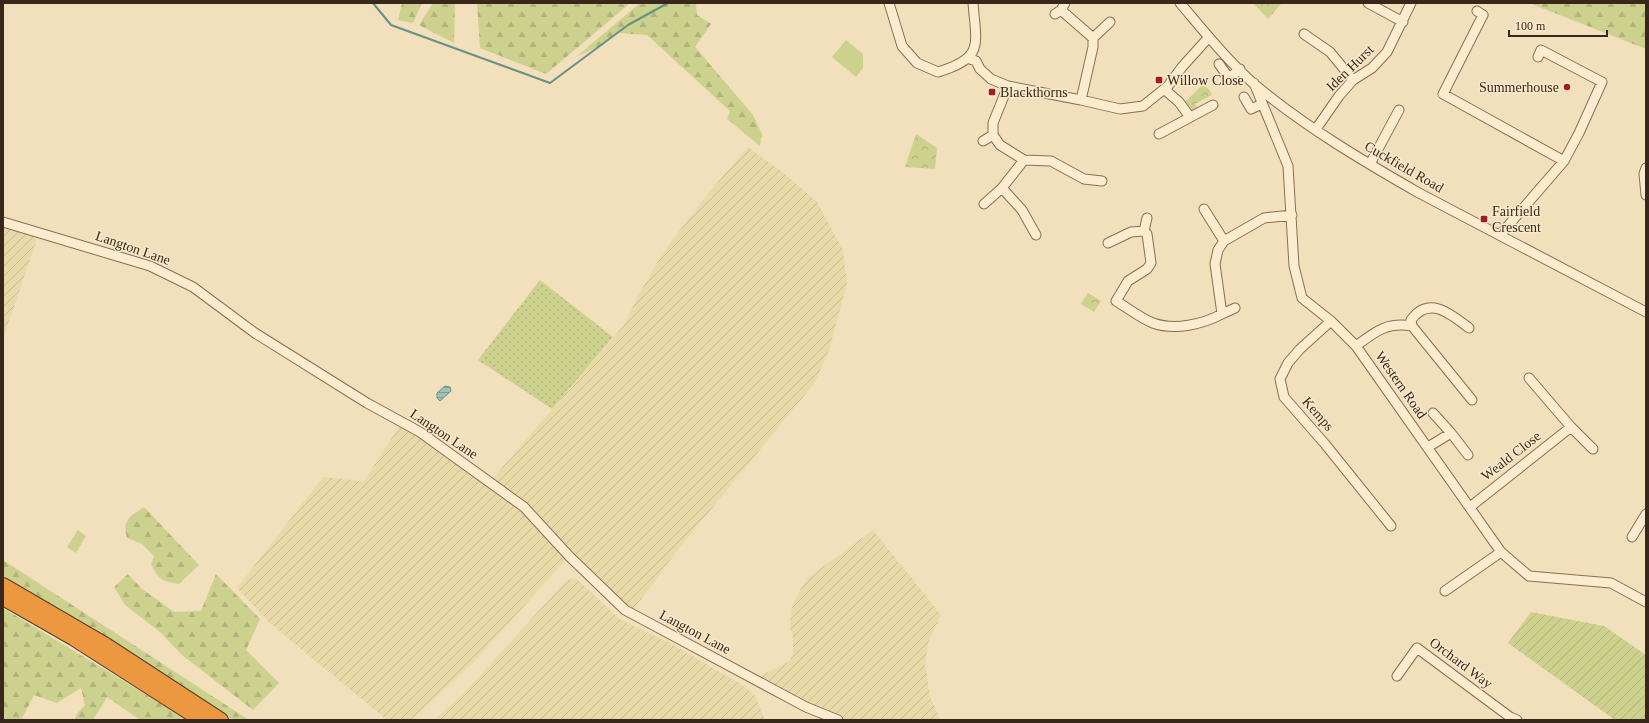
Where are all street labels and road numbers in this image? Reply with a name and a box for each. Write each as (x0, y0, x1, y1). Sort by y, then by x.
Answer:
street label: Iden Hurst (1323, 42, 1377, 94)
street label: Cuckfield Road (1362, 138, 1446, 196)
street label: Langton Lane (94, 228, 172, 268)
street label: Western Road (1372, 349, 1430, 421)
street label: Kemps (1299, 394, 1337, 434)
street label: Langton Lane (407, 406, 481, 462)
street label: Weald Close (1478, 428, 1544, 484)
street label: Langton Lane (657, 607, 733, 657)
street label: Orchard Way (1427, 635, 1495, 691)

